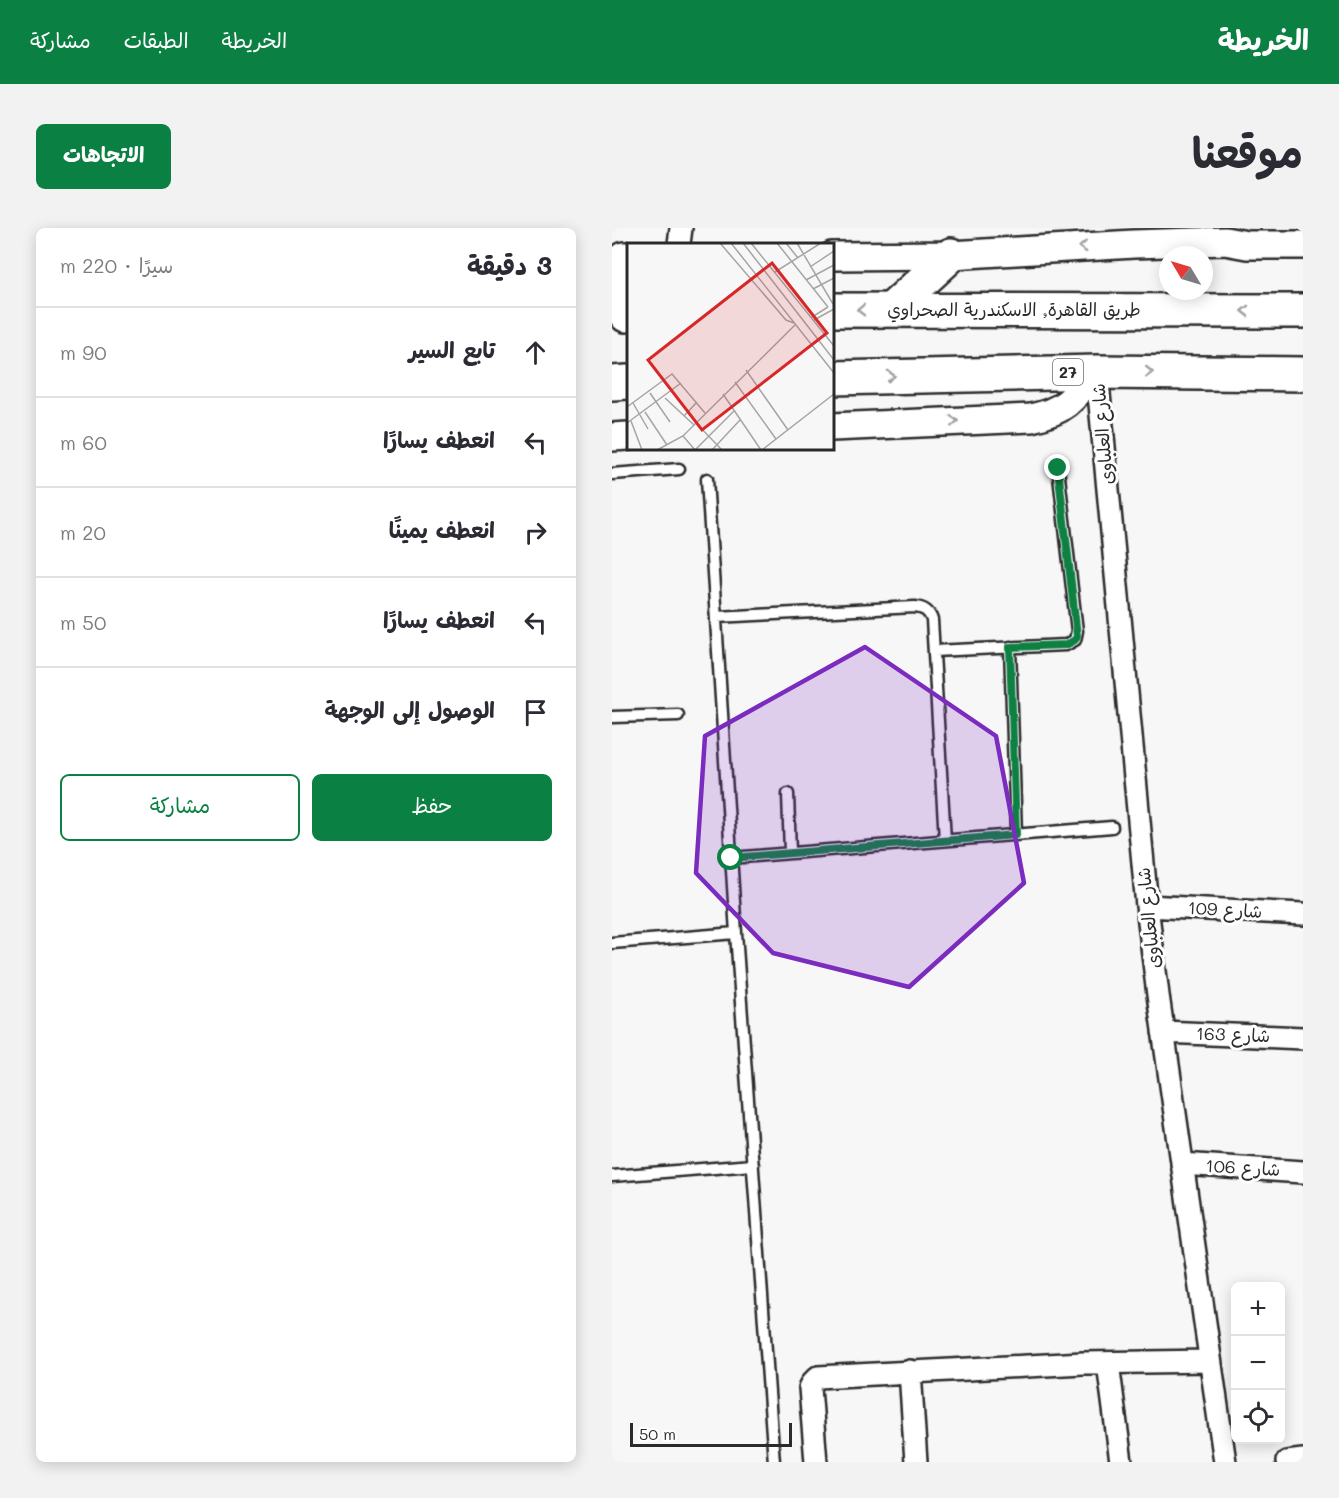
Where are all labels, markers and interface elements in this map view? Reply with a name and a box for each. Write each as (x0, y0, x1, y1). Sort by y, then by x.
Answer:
text: الخريطة (1218, 21, 1309, 57)
text: مشاركة (30, 26, 91, 53)
text: الطبقات (124, 26, 189, 53)
text: الخريطة (222, 26, 287, 53)
button: الاتجاهات (36, 124, 171, 189)
text: موقعنا (1192, 124, 1303, 179)
one-way arrow (1078, 241, 1087, 254)
inset map (627, 243, 834, 450)
north arrow (1159, 246, 1213, 300)
text: 3 دقيقة (467, 248, 552, 282)
text: سيرًا · 220 m (60, 252, 173, 278)
street label: طريق القاهرة, الاسكندرية الصحراوي (887, 297, 1141, 323)
one-way arrow (856, 304, 865, 316)
one-way arrow (1240, 305, 1249, 317)
text: تابع السير (409, 335, 495, 364)
icon: ahead (519, 336, 552, 369)
text: 90 m (60, 339, 107, 365)
road number: 27 (1053, 359, 1083, 385)
one-way arrow (1144, 366, 1153, 378)
one-way arrow (886, 370, 895, 383)
street label: شارع العلباوى (1086, 382, 1119, 486)
one-way arrow (949, 415, 958, 428)
text: انعطف يسارًا (383, 425, 495, 454)
icon: left (519, 426, 552, 459)
text: 60 m (60, 429, 107, 455)
route end (1044, 454, 1070, 480)
text: انعطف يمينًا (389, 515, 495, 544)
icon: right (519, 516, 552, 549)
text: 20 m (60, 519, 106, 545)
text: انعطف يسارًا (383, 605, 495, 634)
icon: left (519, 606, 552, 639)
text: 50 m (60, 609, 106, 635)
text: الوصول إلى الوجهة (324, 695, 495, 724)
icon: arrive (519, 696, 552, 729)
button: مشاركة (60, 774, 300, 841)
button: حفظ (312, 774, 552, 841)
route start (717, 844, 743, 870)
street label: شارع العلباوى (1131, 866, 1166, 970)
street label: شارع 109 (1187, 895, 1263, 924)
street label: شارع 163 (1196, 1021, 1271, 1048)
street label: شارع 106 (1205, 1153, 1281, 1182)
map controls (1231, 1282, 1285, 1444)
button: + (1231, 1282, 1285, 1336)
button: − (1231, 1336, 1285, 1390)
button: locate (1231, 1390, 1285, 1444)
scale bar (630, 1420, 792, 1448)
text: 50 m (639, 1423, 676, 1444)

